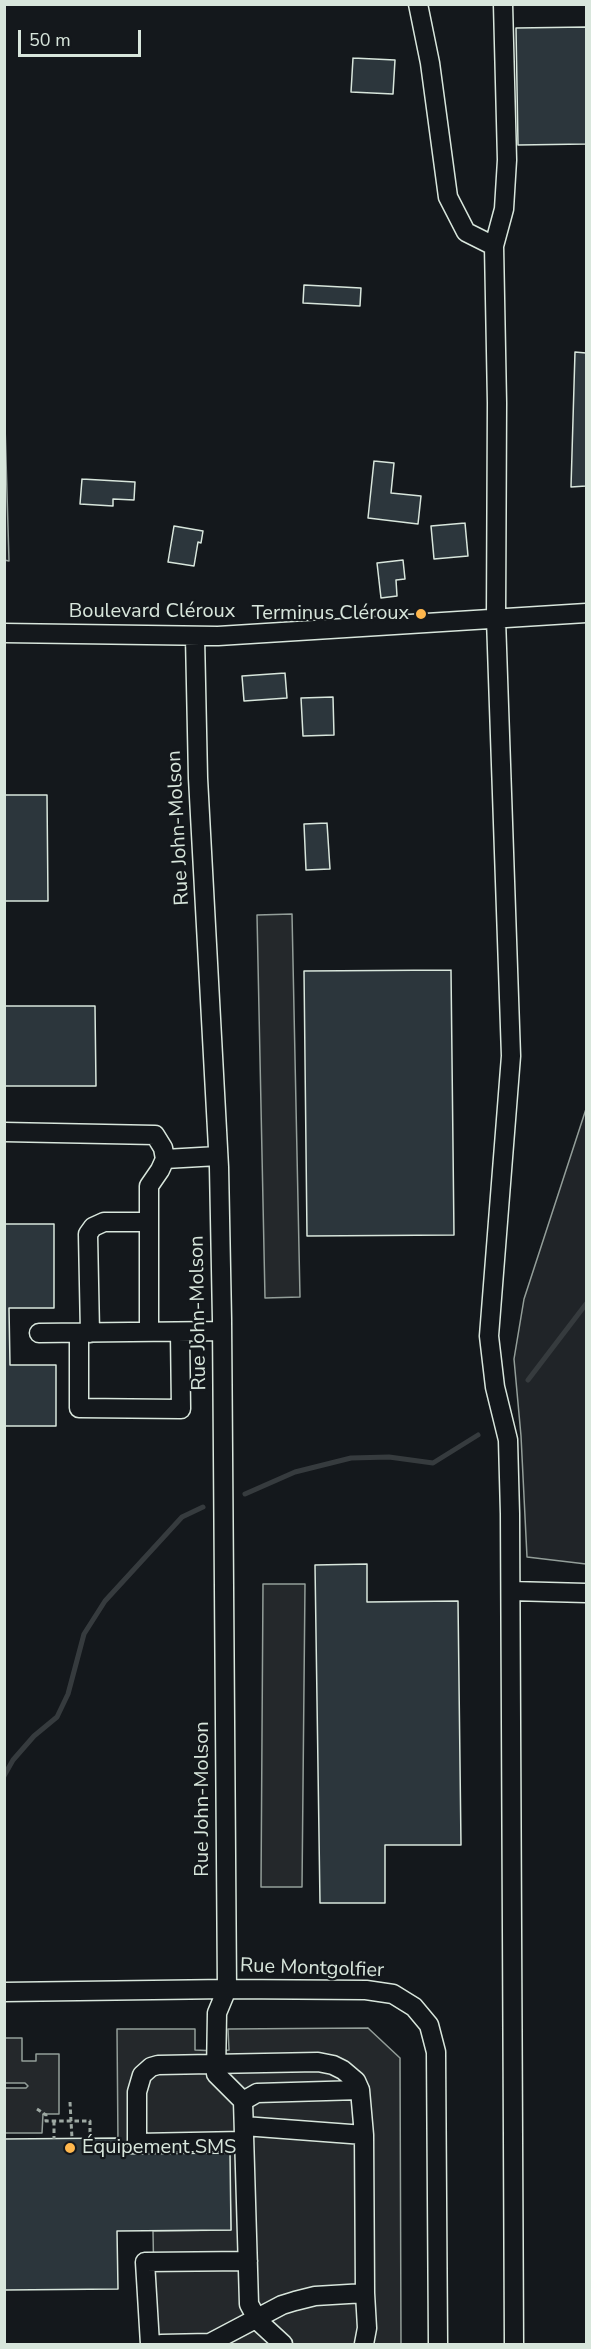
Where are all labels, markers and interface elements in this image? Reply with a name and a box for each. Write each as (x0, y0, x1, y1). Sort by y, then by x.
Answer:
scale bar (21, 18, 144, 56)
text: 50 m (29, 28, 71, 52)
street label: Boulevard Cléroux (69, 600, 235, 624)
place label: Terminus Cléroux (252, 602, 409, 626)
marker: Terminus Cléroux (414, 607, 428, 621)
street label: Rue John-Molson (163, 750, 195, 906)
street label: Rue John-Molson (186, 1235, 212, 1391)
street label: Rue John-Molson (191, 1721, 215, 1877)
street label: Rue Montgolfier (239, 1954, 385, 1984)
place label: Équipement SMS (82, 2136, 236, 2160)
marker: Équipement SMS (63, 2141, 77, 2155)

